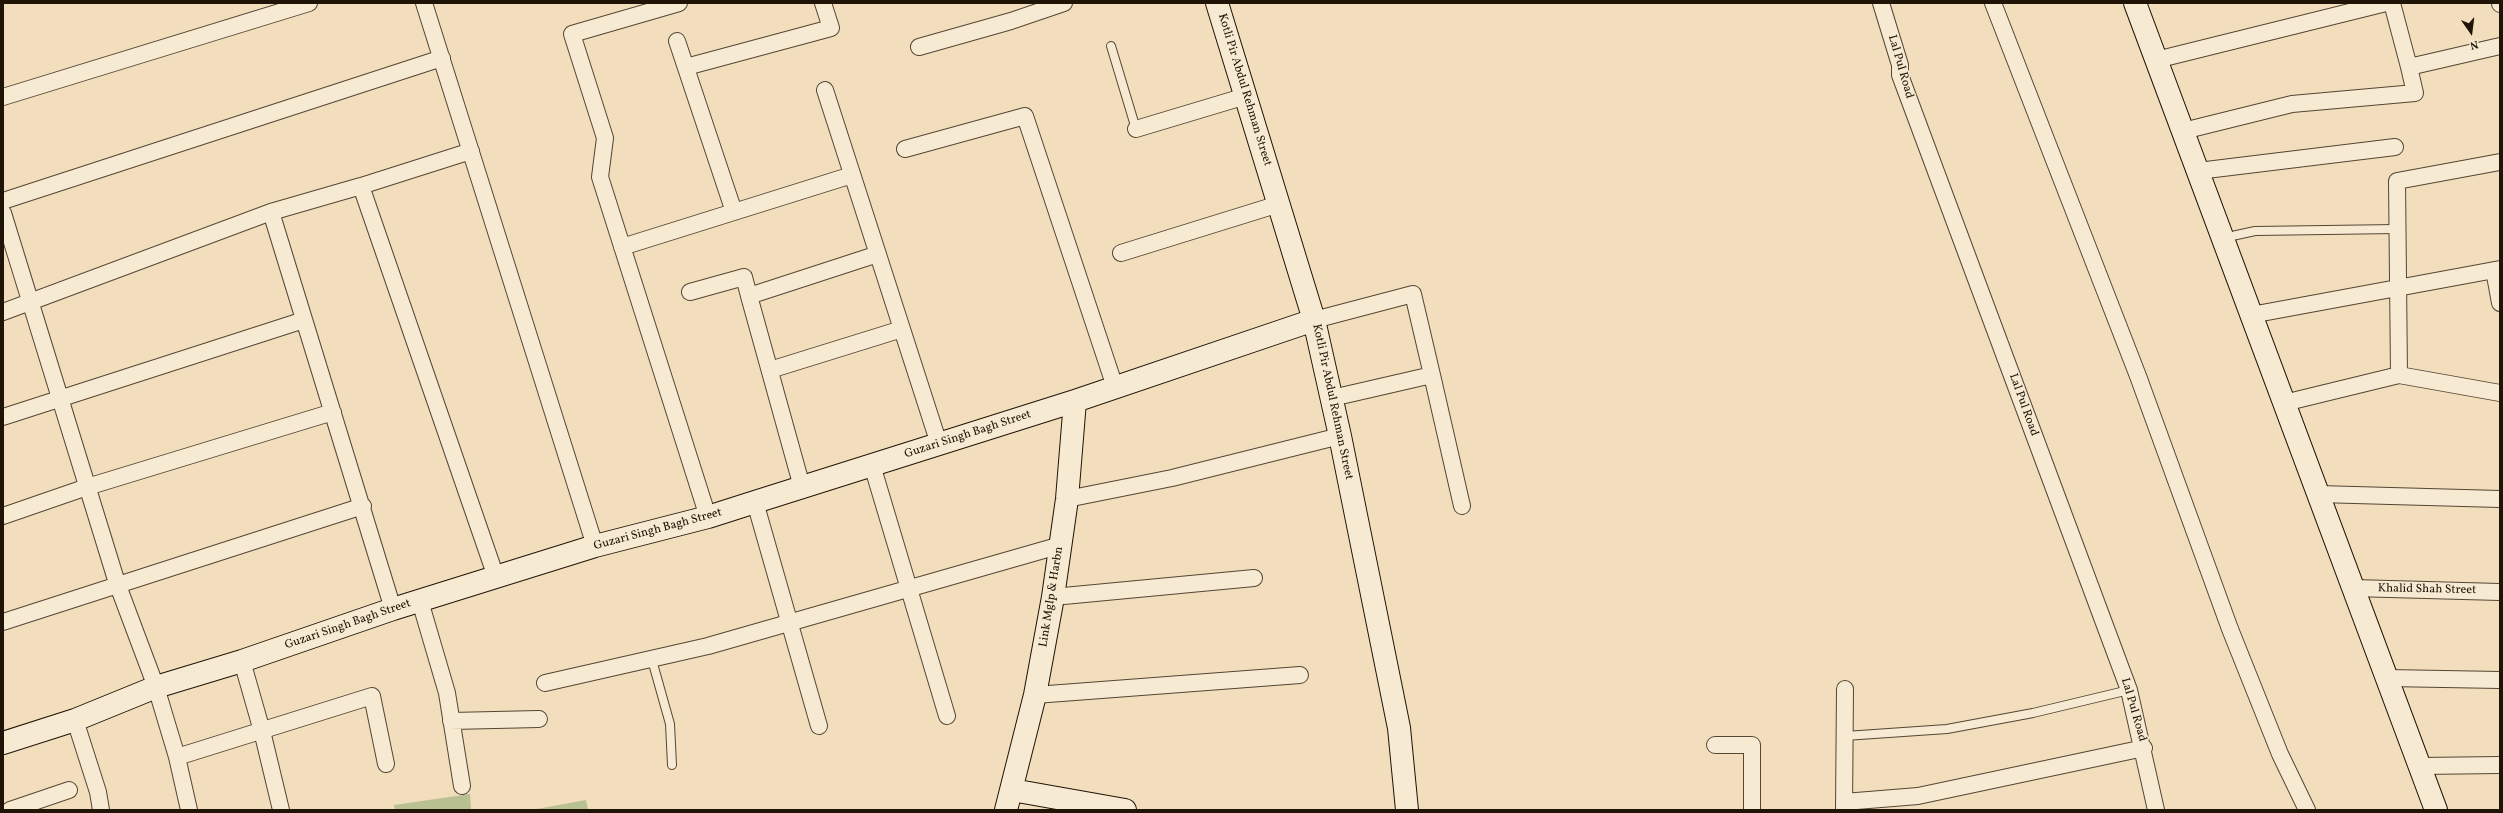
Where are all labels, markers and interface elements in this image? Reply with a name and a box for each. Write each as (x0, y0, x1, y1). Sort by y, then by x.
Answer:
street label: Kotli Pir Abdul Rehman Street (1214, 12, 1274, 168)
north arrow (2451, 12, 2491, 52)
street label: Lal Pul Road (1884, 34, 1916, 100)
text: N (2468, 36, 2480, 52)
street label: Kotli Pir Abdul Rehman Street (1308, 323, 1356, 481)
street label: Lal Pul Road (2005, 372, 2041, 438)
street label: Guzari Singh Bagh Street (903, 408, 1033, 462)
street label: Guzari Singh Bagh Street (592, 506, 724, 554)
street label: Link Mglp & Harbn (1037, 546, 1067, 648)
street label: Khalid Shah Street (2378, 582, 2476, 598)
street label: Guzari Singh Bagh Street (283, 597, 413, 653)
street label: Lal Pul Road (2117, 677, 2149, 743)

